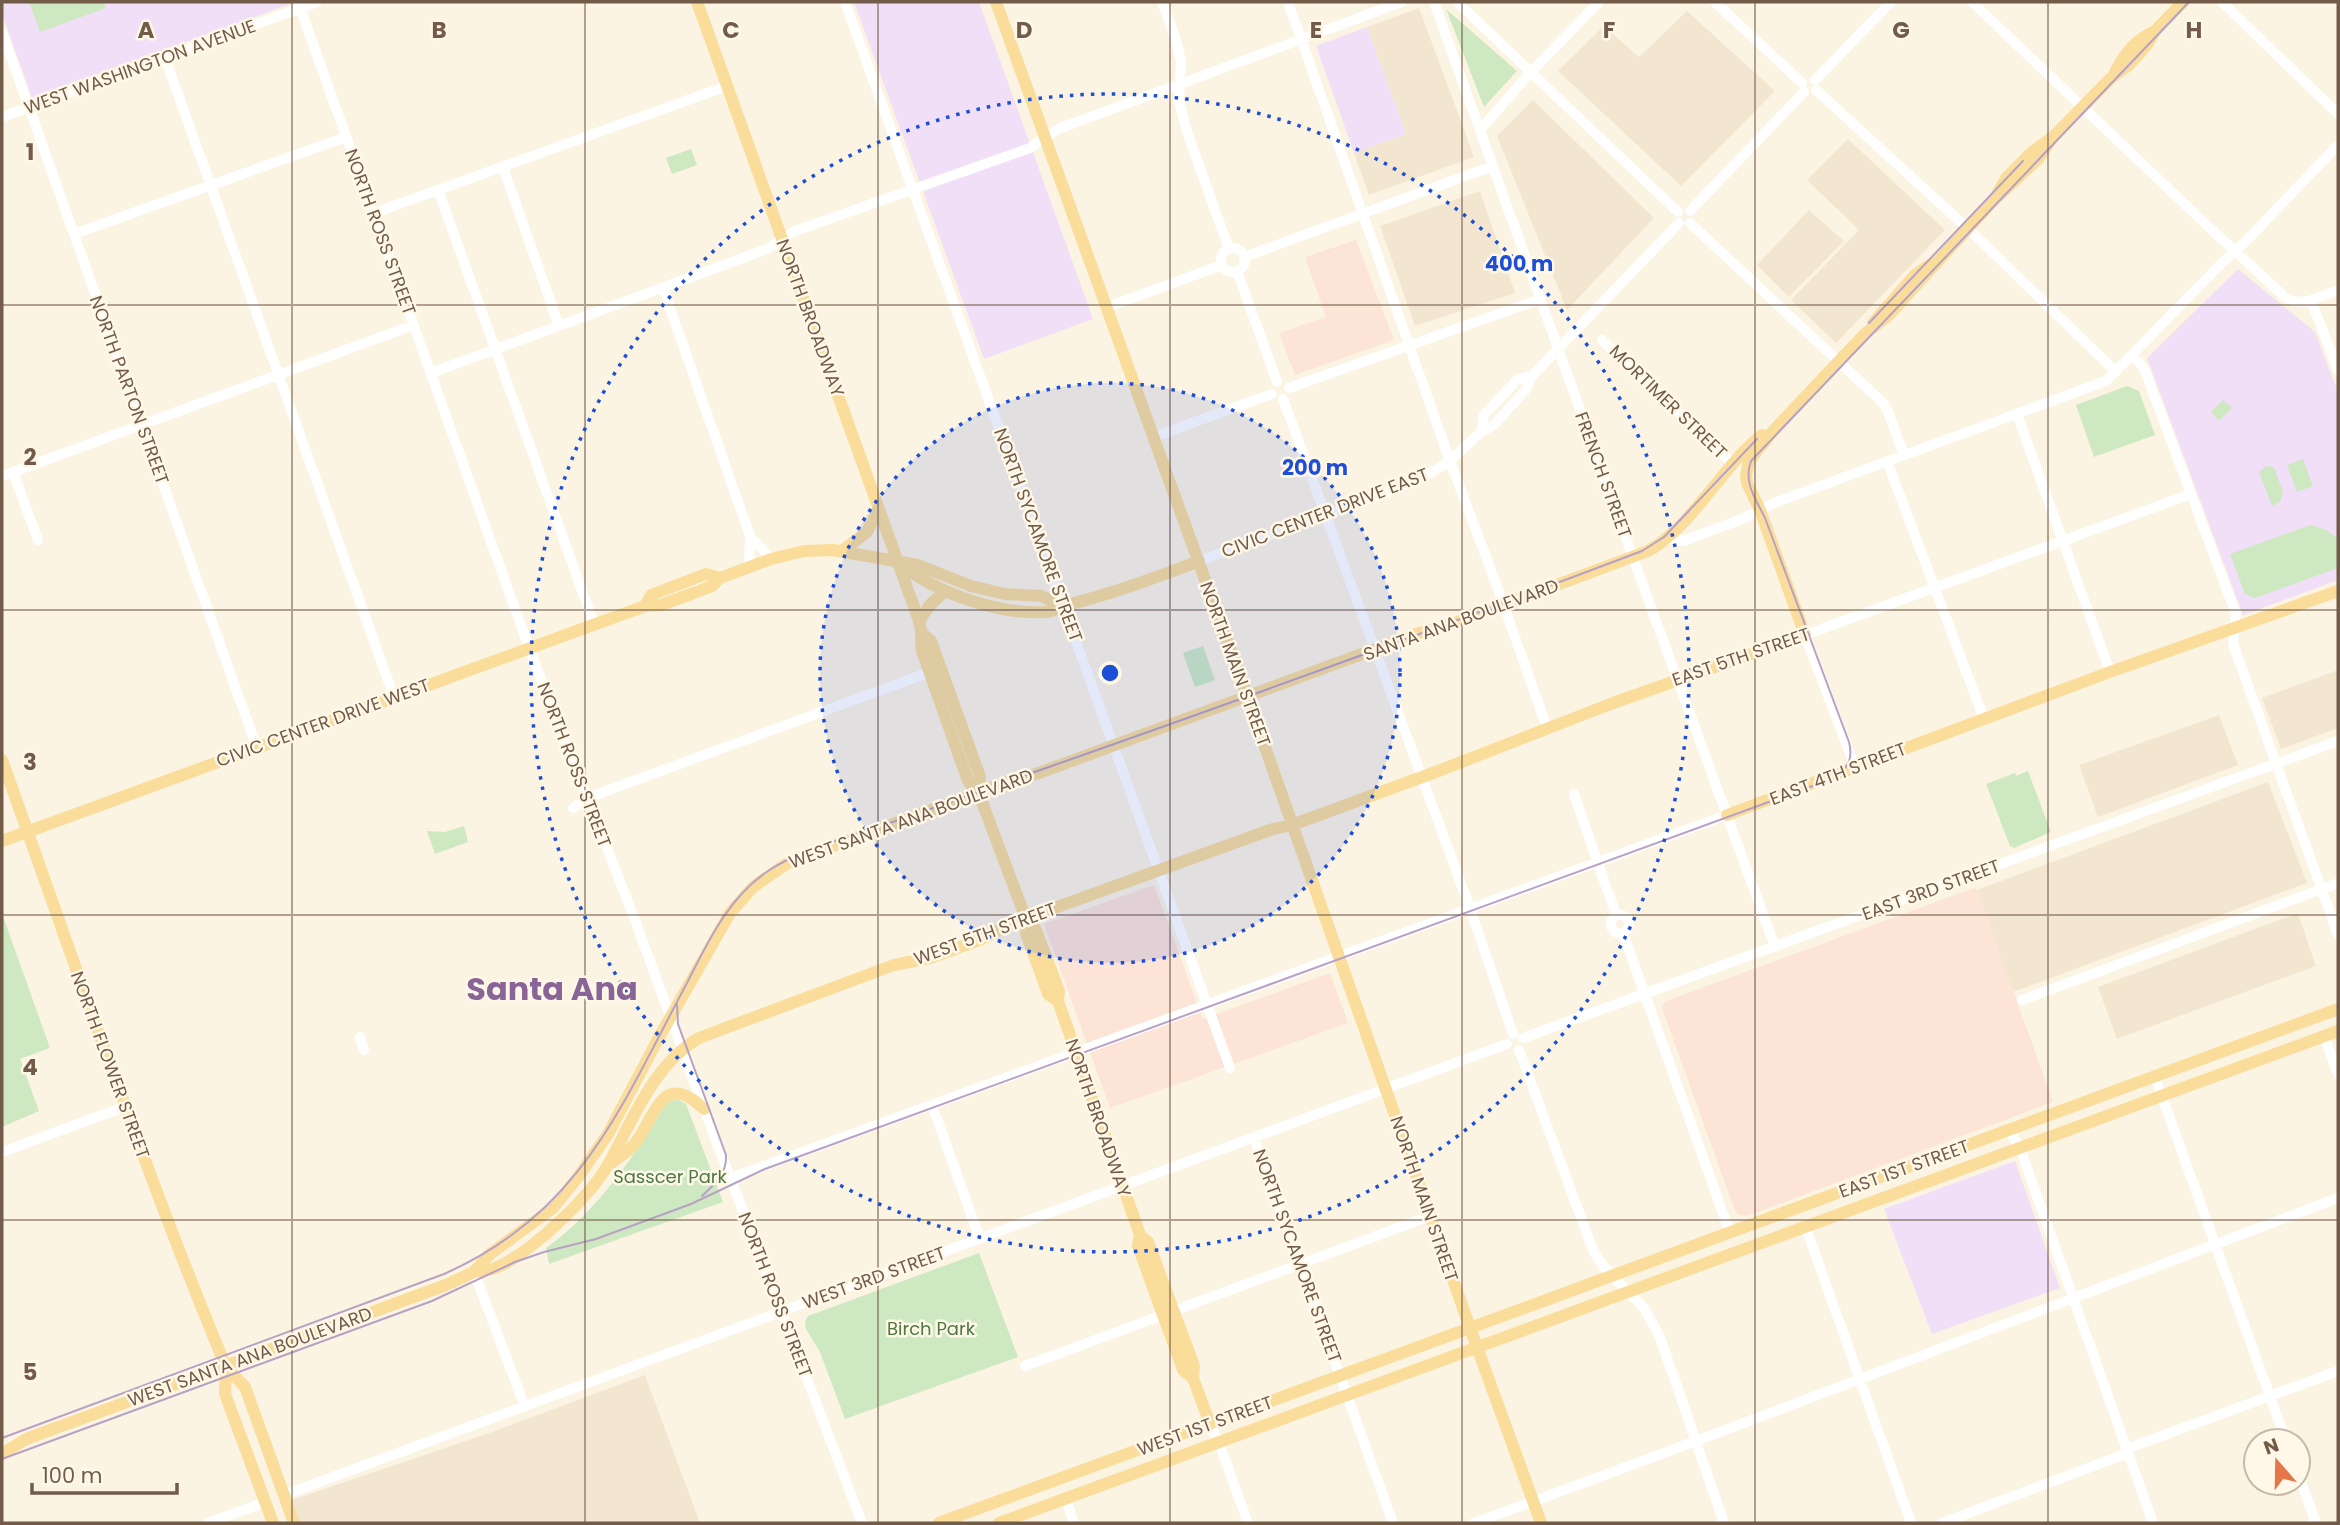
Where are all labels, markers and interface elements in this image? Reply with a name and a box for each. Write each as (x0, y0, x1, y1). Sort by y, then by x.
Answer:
text: B (431, 14, 447, 46)
text: C (722, 14, 740, 46)
text: D (1016, 14, 1032, 46)
text: E (1310, 14, 1322, 46)
text: F (1603, 14, 1615, 46)
text: G (1892, 14, 1910, 46)
text: H (2186, 14, 2202, 46)
street label: WEST WASHINGTON AVENUE (21, 15, 259, 119)
text: 1 (26, 136, 34, 168)
street label: NORTH ROSS STREET (339, 145, 422, 319)
street label: NORTH BROADWAY (770, 236, 851, 401)
text: 400 m (1485, 249, 1553, 278)
street label: NORTH PARTON STREET (84, 292, 175, 488)
street label: MORTIMER STREET (1604, 339, 1733, 465)
street label: FRENCH STREET (1569, 408, 1638, 542)
street label: NORTH SYCAMORE STREET (988, 424, 1089, 646)
text: 2 (23, 441, 37, 473)
text: 200 m (1282, 453, 1348, 482)
street label: CIVIC CENTER DRIVE EAST (1218, 461, 1432, 564)
street label: SANTA ANA BOULEVARD (1360, 573, 1562, 667)
street label: NORTH MAIN STREET (1194, 578, 1277, 750)
street label: EAST 5TH STREET (1669, 621, 1813, 692)
centre of rings (1098, 661, 1122, 685)
street label: CIVIC CENTER DRIVE WEST (213, 672, 433, 773)
street label: NORTH ROSS STREET (531, 679, 618, 851)
street label: EAST 4TH STREET (1766, 736, 1910, 811)
text: 3 (23, 746, 37, 778)
street label: WEST SANTA ANA BOULEVARD (785, 763, 1036, 874)
street label: EAST 3RD STREET (1858, 853, 2003, 926)
street label: WEST 5TH STREET (910, 896, 1060, 971)
district label: Santa Ana (466, 966, 638, 1011)
street label: NORTH FLOWER STREET (65, 968, 156, 1162)
street label: NORTH BROADWAY (1060, 1035, 1137, 1201)
text: 4 (22, 1051, 38, 1083)
street label: NORTH MAIN STREET (1384, 1113, 1465, 1285)
street label: EAST 1ST STREET (1835, 1133, 1973, 1204)
street label: NORTH SYCAMORE STREET (1247, 1145, 1348, 1367)
park label: Sasscer Park (613, 1164, 728, 1189)
street label: NORTH ROSS STREET (732, 1209, 819, 1381)
street label: WEST 3RD STREET (799, 1240, 949, 1315)
street label: WEST SANTA ANA BOULEVARD (124, 1301, 375, 1412)
park label: Birch Park (887, 1316, 976, 1341)
text: 5 (23, 1356, 37, 1388)
street label: WEST 1ST STREET (1134, 1389, 1276, 1462)
north arrow (2242, 1427, 2312, 1497)
text: N (2260, 1431, 2283, 1462)
scale bar (32, 1452, 177, 1496)
text: 100 m (42, 1461, 102, 1490)

